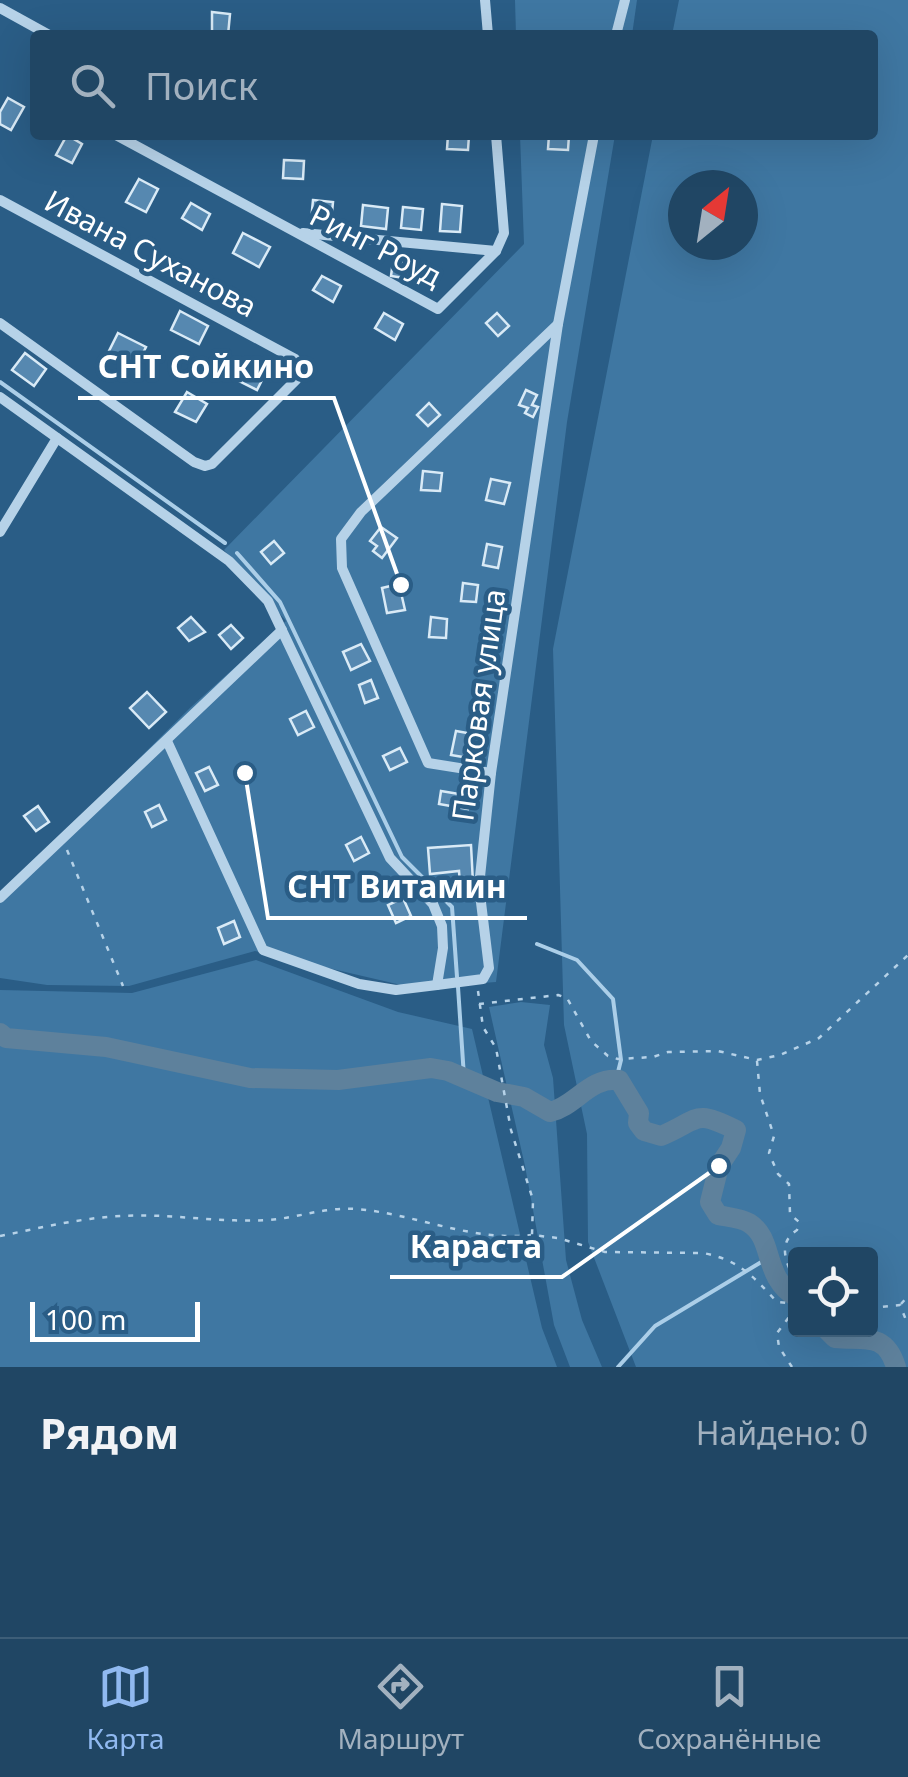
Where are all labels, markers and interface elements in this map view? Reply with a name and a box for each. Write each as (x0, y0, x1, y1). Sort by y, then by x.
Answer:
search box (30, 30, 878, 140)
icon: search (65, 58, 120, 113)
text: Поиск (145, 59, 258, 111)
north arrow (668, 170, 758, 260)
street label: Ивана Суханова (38, 180, 264, 326)
street label: Ринг Роуд (303, 194, 449, 296)
callout: СНТ Сойкино (78, 336, 334, 398)
text: СНТ Сойкино (98, 344, 314, 387)
street label: Парковая улица (441, 586, 515, 824)
callout: СНТ Витамин (268, 856, 527, 918)
text: СНТ Витамин (287, 864, 507, 907)
callout: Караста (390, 1215, 562, 1277)
text: Караста (410, 1224, 542, 1267)
map controls (788, 1247, 878, 1337)
button: locate (788, 1247, 878, 1337)
scale bar (30, 1297, 200, 1342)
text: 100 m (45, 1300, 127, 1338)
text: Рядом (40, 1404, 179, 1461)
text: Найдено: 0 (696, 1411, 868, 1454)
tab: Карта (86, 1659, 165, 1757)
tab: Маршрут (338, 1659, 464, 1757)
tab: Сохранённые (637, 1659, 822, 1757)

